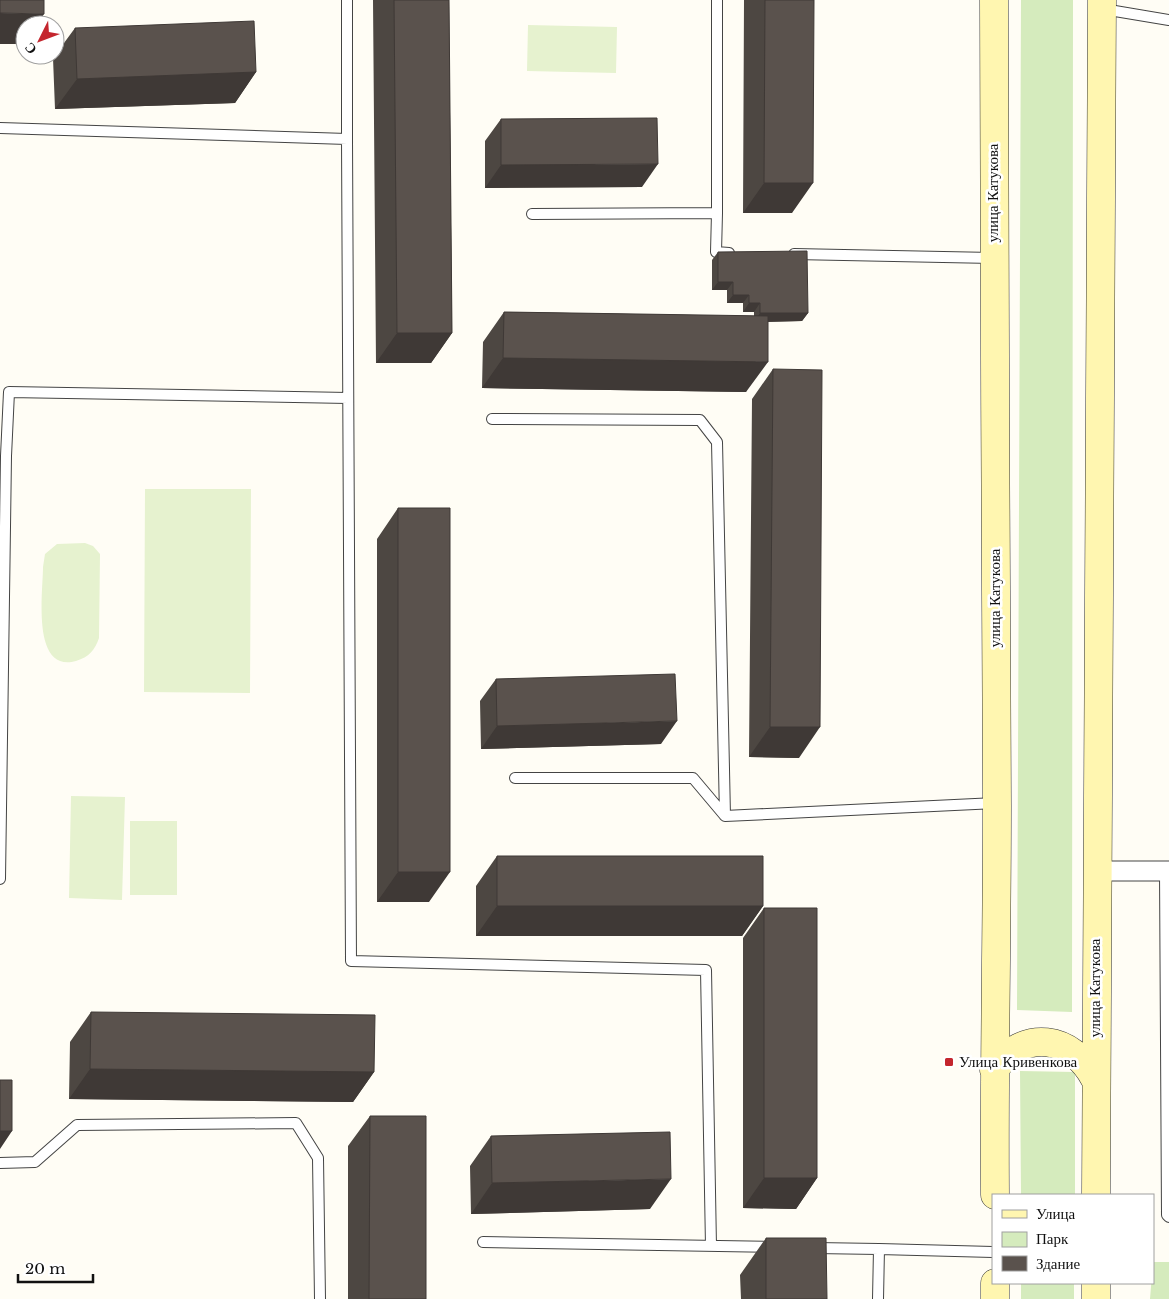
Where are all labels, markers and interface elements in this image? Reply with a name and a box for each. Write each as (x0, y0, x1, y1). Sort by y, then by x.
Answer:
north arrow (15, 15, 65, 65)
text: С (20, 39, 40, 58)
street label: улица Катукова (983, 143, 1002, 242)
street label: улица Катукова (985, 548, 1004, 647)
street label: улица Катукова (1085, 938, 1104, 1037)
place label: Улица Кривенкова (959, 1052, 1078, 1071)
marker: Улица Кривенкова (943, 1056, 955, 1068)
legend (992, 1194, 1154, 1284)
text: Улица (1036, 1204, 1075, 1223)
text: Парк (1036, 1229, 1069, 1248)
scale bar (18, 1252, 92, 1284)
text: Здание (1036, 1254, 1080, 1273)
text: 20 m (25, 1259, 65, 1278)

